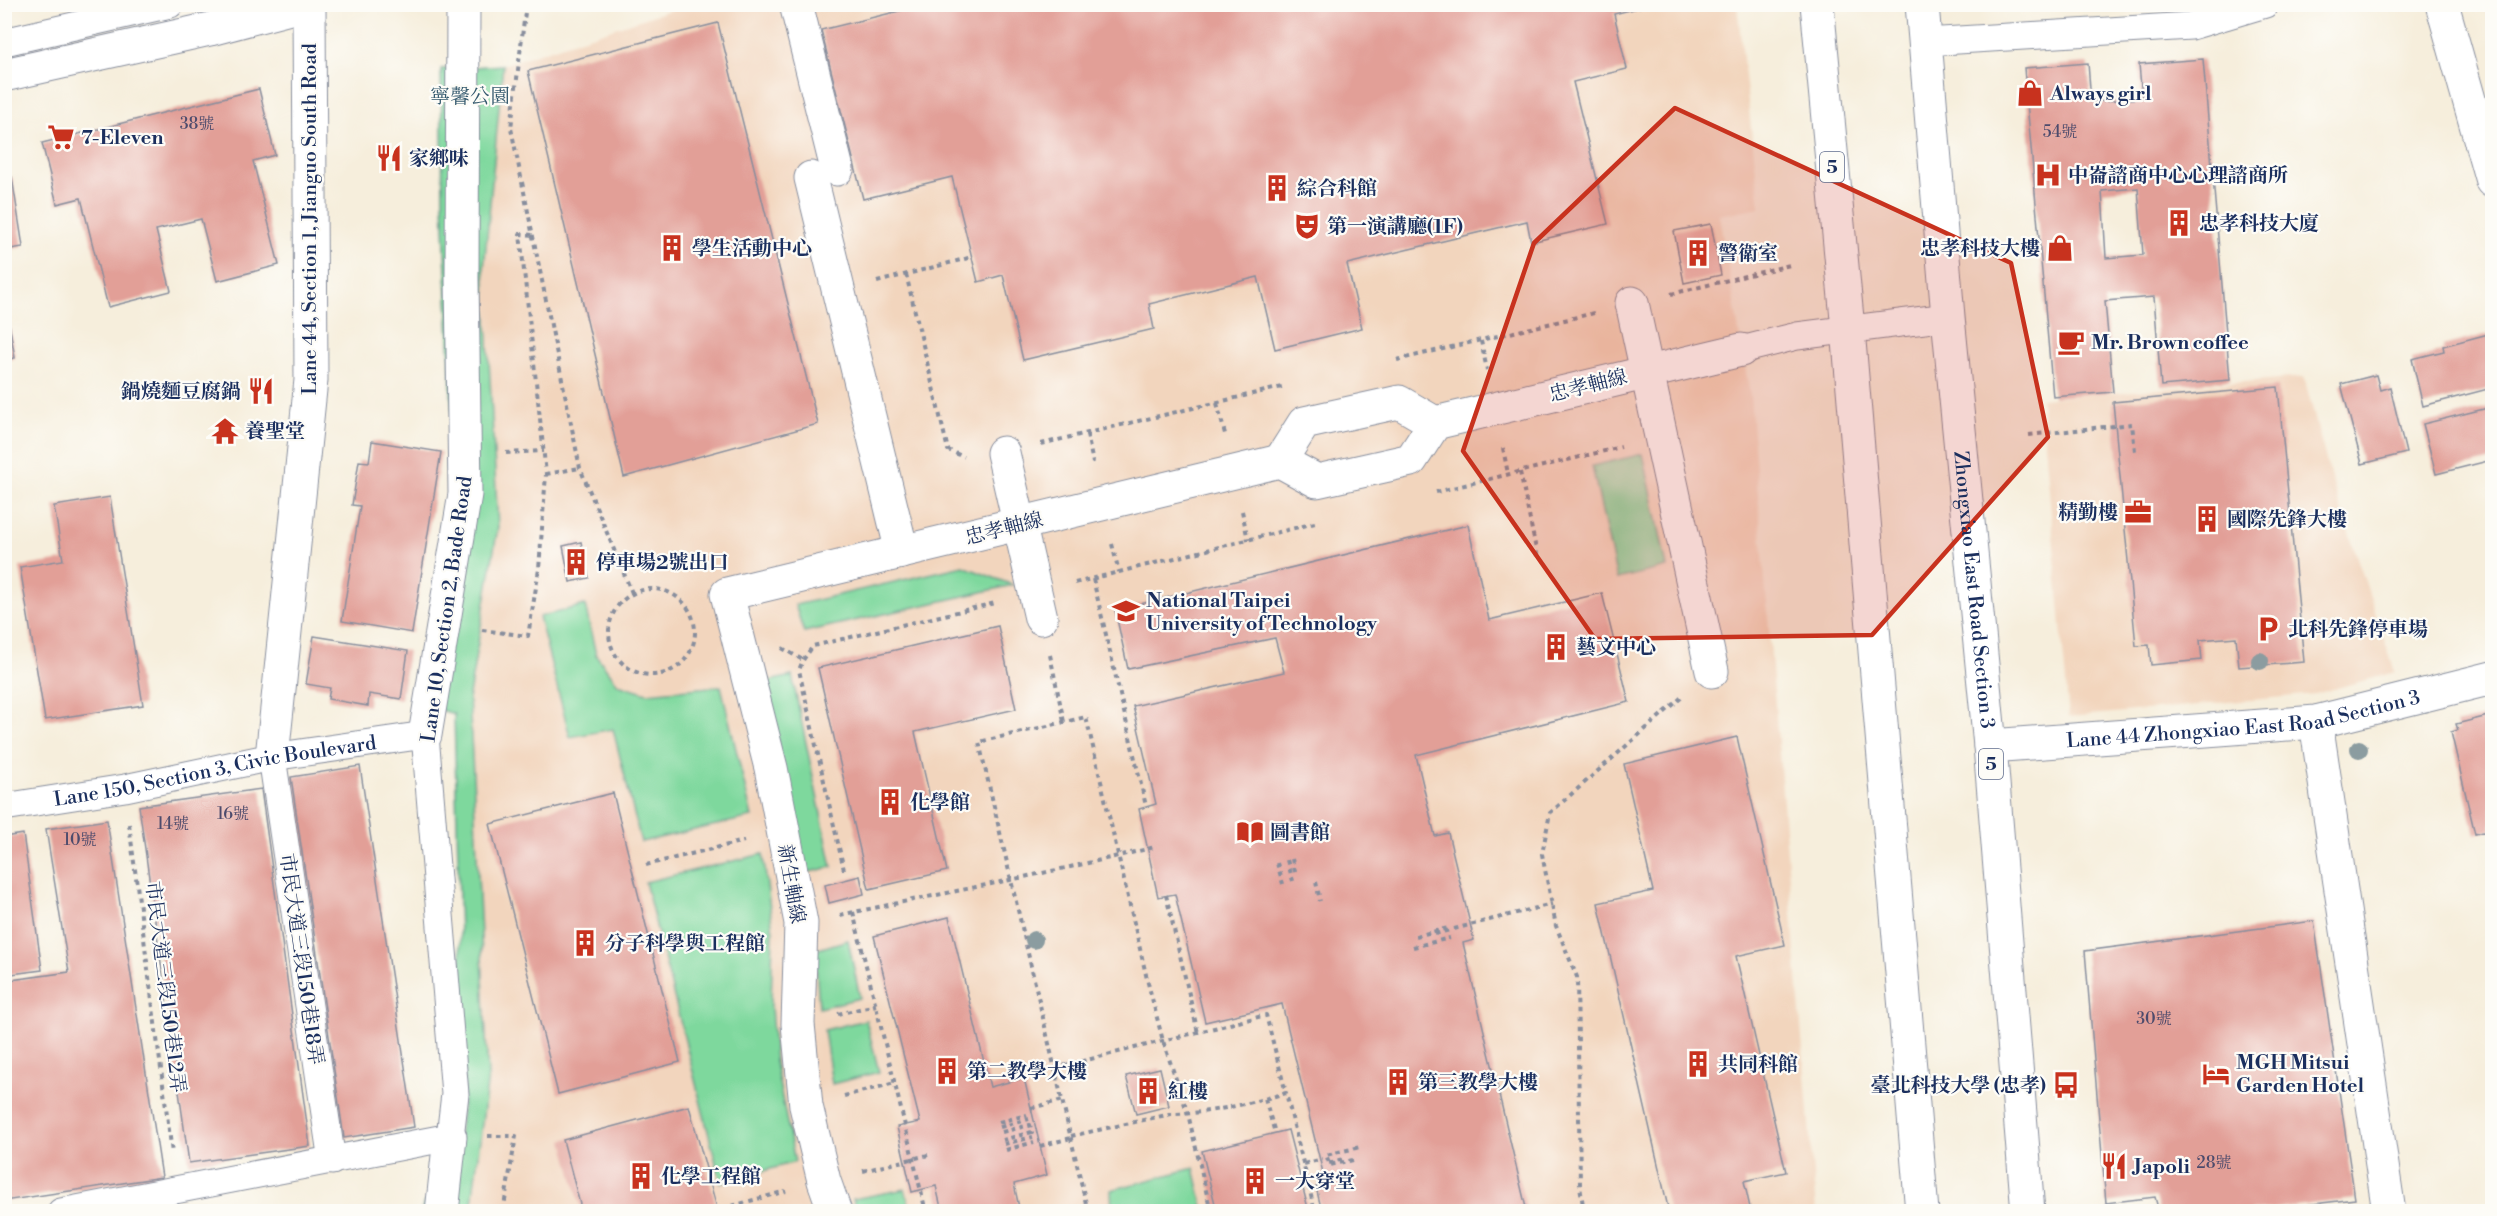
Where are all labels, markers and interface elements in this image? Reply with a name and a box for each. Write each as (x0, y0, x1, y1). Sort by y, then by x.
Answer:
street label: Lane 44, Section 1, Jianguo South Road (298, 43, 323, 395)
shop icon: Always girl (2015, 78, 2045, 108)
place label: Always girl (2049, 82, 2152, 107)
park label: 寧馨公園 (430, 85, 510, 110)
house number: 38號 (180, 114, 214, 134)
supermarket icon: 7-Eleven (46, 122, 76, 152)
house number: 54號 (2043, 122, 2077, 142)
place label: 7-Eleven (81, 126, 164, 151)
restaurant icon: 家鄉味 (374, 143, 404, 173)
place label: 家鄉味 (409, 147, 469, 172)
road number: 5 (1820, 152, 1844, 182)
hospital icon: 中崙諮商中心心理諮商所 (2033, 160, 2063, 190)
place label: 中崙諮商中心心理諮商所 (2068, 164, 2288, 189)
building icon: 綜合科館 (1262, 173, 1292, 203)
place label: 綜合科館 (1297, 177, 1377, 202)
building icon: 忠孝科技大廈 (2164, 208, 2194, 238)
theatre icon: 第一演講廳(1F) (1292, 211, 1322, 241)
place label: 忠孝科技大廈 (2199, 212, 2319, 237)
place label: 第一演講廳(1F) (1327, 215, 1463, 240)
building icon: 學生活動中心 (657, 233, 687, 263)
shop icon: 忠孝科技大樓 (2045, 233, 2075, 263)
place label: 學生活動中心 (692, 237, 812, 262)
place label: 忠孝科技大樓 (1920, 237, 2040, 262)
building icon: 警衛室 (1683, 238, 1713, 268)
place label: 警衛室 (1718, 242, 1778, 267)
cafe icon: Mr. Brown coffee (2056, 327, 2086, 357)
place label: Mr. Brown coffee (2091, 331, 2249, 356)
street label: 忠孝軸線 (1547, 365, 1630, 408)
restaurant icon: 鍋燒麵豆腐鍋 (246, 376, 276, 406)
place label: 鍋燒麵豆腐鍋 (121, 380, 241, 405)
temple icon: 養聖堂 (210, 416, 240, 446)
place label: 養聖堂 (245, 420, 305, 445)
street label: Zhongxiao East Road Section 3 (1947, 450, 1999, 730)
street label: Lane 10, Section 2, Bade Road (416, 474, 479, 744)
office icon: 精勤樓 (2123, 497, 2153, 527)
place label: 精勤樓 (2058, 501, 2118, 526)
building icon: 國際先鋒大樓 (2192, 504, 2222, 534)
street label: 忠孝軸線 (963, 508, 1046, 551)
place label: 國際先鋒大樓 (2227, 508, 2347, 533)
building icon: 停車場2號出口 (561, 547, 591, 577)
place label: 停車場2號出口 (596, 551, 729, 576)
place label: National Taipei University of Technology (1146, 589, 1378, 637)
school or university icon: National Taipei University of Technology (1111, 596, 1141, 626)
parking icon: 北科先鋒停車場 (2253, 614, 2283, 644)
place label: 北科先鋒停車場 (2288, 618, 2428, 643)
building icon: 藝文中心 (1541, 632, 1571, 662)
place label: 藝文中心 (1576, 636, 1656, 661)
street label: Lane 44 Zhongxiao East Road Section 3 (2065, 685, 2423, 754)
street label: Lane 150, Section 3, Civic Boulevard (52, 731, 379, 813)
road number: 5 (1979, 749, 2003, 779)
building icon: 化學館 (875, 787, 905, 817)
place label: 化學館 (910, 791, 970, 816)
house number: 16號 (217, 804, 249, 824)
house number: 14號 (157, 814, 189, 834)
library icon: 圖書館 (1235, 817, 1265, 847)
place label: 圖書館 (1270, 821, 1330, 846)
house number: 10號 (64, 830, 97, 850)
street label: 新生軸線 (771, 843, 810, 926)
street label: 市民大道三段150巷18弄 (273, 852, 328, 1067)
street label: 市民大道三段150巷12弄 (139, 880, 190, 1095)
building icon: 分子科學與工程館 (570, 928, 600, 958)
place label: 分子科學與工程館 (605, 932, 765, 957)
house number: 30號 (2136, 1009, 2172, 1029)
building icon: 共同科館 (1683, 1049, 1713, 1079)
place label: MGH Mitsui Garden Hotel (2236, 1051, 2364, 1099)
place label: 共同科館 (1718, 1053, 1798, 1078)
building icon: 第二教學大樓 (932, 1056, 962, 1086)
hotel icon: MGH Mitsui Garden Hotel (2201, 1059, 2231, 1089)
place label: 第二教學大樓 (967, 1060, 1087, 1085)
building icon: 第三教學大樓 (1383, 1067, 1413, 1097)
bus stop icon: 臺北科技大學 (忠孝) (2051, 1070, 2081, 1100)
place label: 第三教學大樓 (1418, 1071, 1538, 1096)
place label: 臺北科技大學 (忠孝) (1870, 1074, 2046, 1099)
building icon: 紅樓 (1133, 1076, 1163, 1106)
place label: 紅樓 (1168, 1080, 1208, 1105)
restaurant icon: Japoli (2099, 1151, 2129, 1181)
house number: 28號 (2197, 1153, 2231, 1173)
place label: Japoli (2131, 1155, 2191, 1180)
building icon: 化學工程館 (626, 1161, 656, 1191)
place label: 化學工程館 (661, 1165, 761, 1190)
building icon: 一大穿堂 (1240, 1166, 1270, 1196)
place label: 一大穿堂 (1275, 1170, 1355, 1195)

